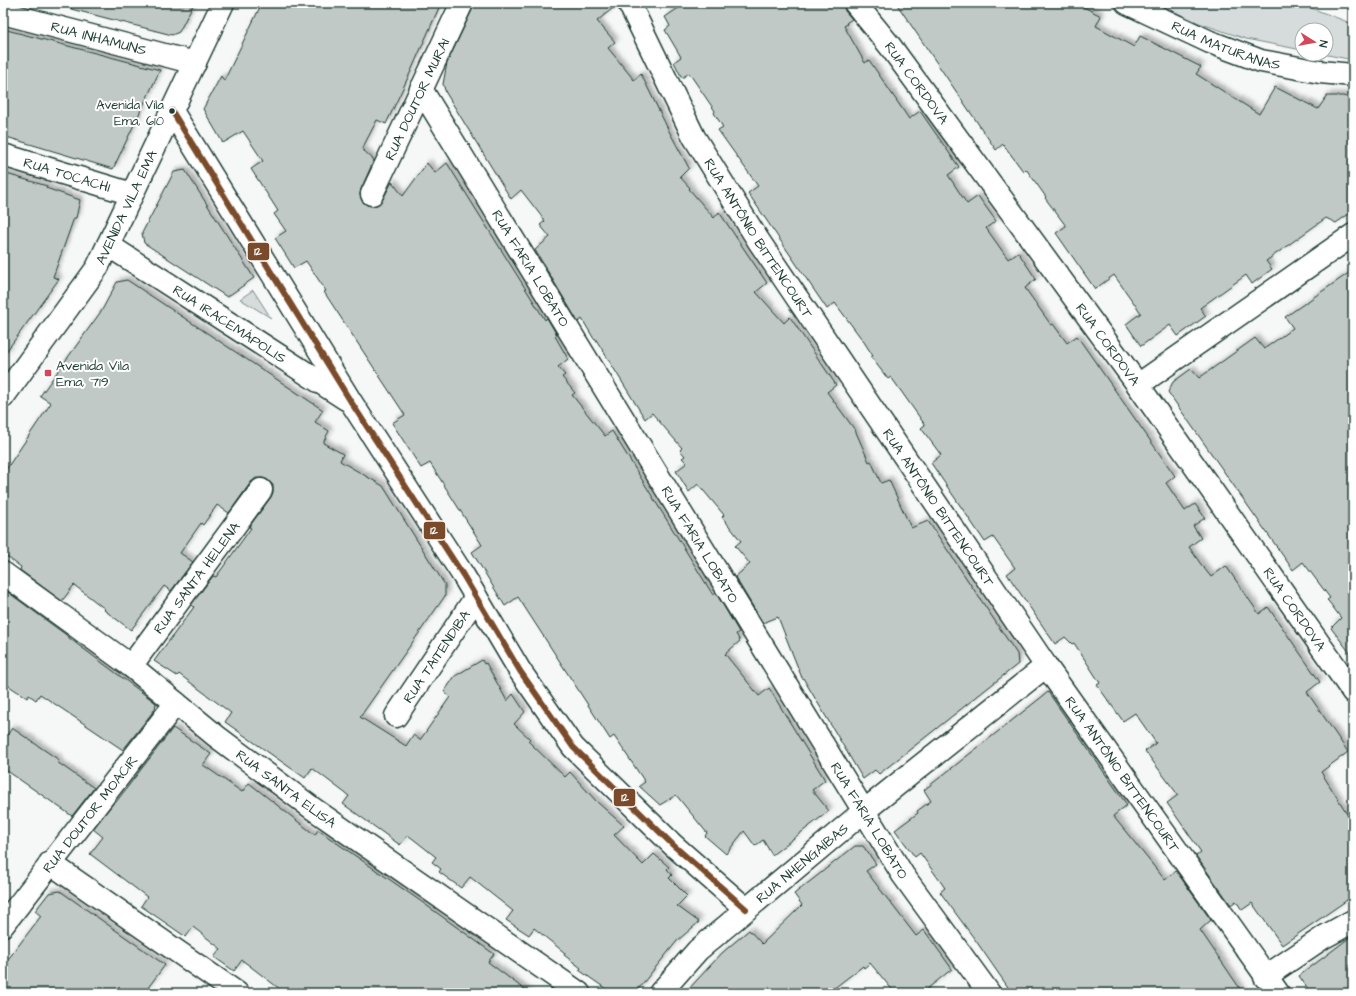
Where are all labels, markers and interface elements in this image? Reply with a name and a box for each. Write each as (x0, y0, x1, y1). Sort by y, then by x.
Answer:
street label: RUA MATURANAS (1168, 16, 1282, 75)
street label: RUA INHAMUNS (49, 17, 149, 61)
north arrow (1294, 22, 1334, 62)
street label: RUA DOUTOR MURAI (380, 35, 455, 164)
street label: RUA CORDOVA (879, 38, 953, 129)
text: N (1315, 39, 1331, 49)
place label: Avenida Vila Ema, 610 (96, 96, 164, 130)
marker: Avenida Vila Ema, 610 (167, 106, 177, 116)
street label: AVENIDA VILA EMA (91, 147, 163, 268)
street label: RUA TOCACHI (21, 153, 113, 198)
street label: RUA ANTÔNIO BITTENCOURT (699, 155, 817, 323)
street label: RUA FARIA LOBATO (486, 206, 573, 331)
line badge: 12 (247, 242, 270, 261)
text: 12 (254, 244, 263, 259)
street label: RUA IRACEMÁPOLIS (169, 281, 290, 369)
street label: RUA CORDOVA (1070, 299, 1144, 390)
place label: Avenida Vila Ema, 719 (56, 356, 129, 392)
marker: Avenida Vila Ema, 719 (43, 368, 53, 378)
street label: RUA ANTÔNIO BITTENCOURT (877, 425, 999, 591)
street label: RUA FARIA LOBATO (656, 482, 743, 607)
street label: RUA SANTA HELENA (149, 518, 245, 638)
line badge: 12 (423, 521, 446, 540)
text: 12 (430, 523, 439, 538)
street label: RUA CORDOVA (1258, 564, 1330, 656)
street label: RUA TAITENDIBA (399, 606, 476, 707)
street label: RUA ANTÔNIO BITTENCOURT (1060, 693, 1184, 857)
street label: RUA SANTA ELISA (231, 745, 340, 833)
street label: RUA DOUTOR MOACIR (38, 751, 143, 878)
street label: RUA FARIA LOBATO (825, 759, 912, 883)
line badge: 12 (613, 788, 636, 807)
text: 12 (621, 790, 630, 805)
street label: RUA NHENGAÍBAS (752, 819, 853, 908)

